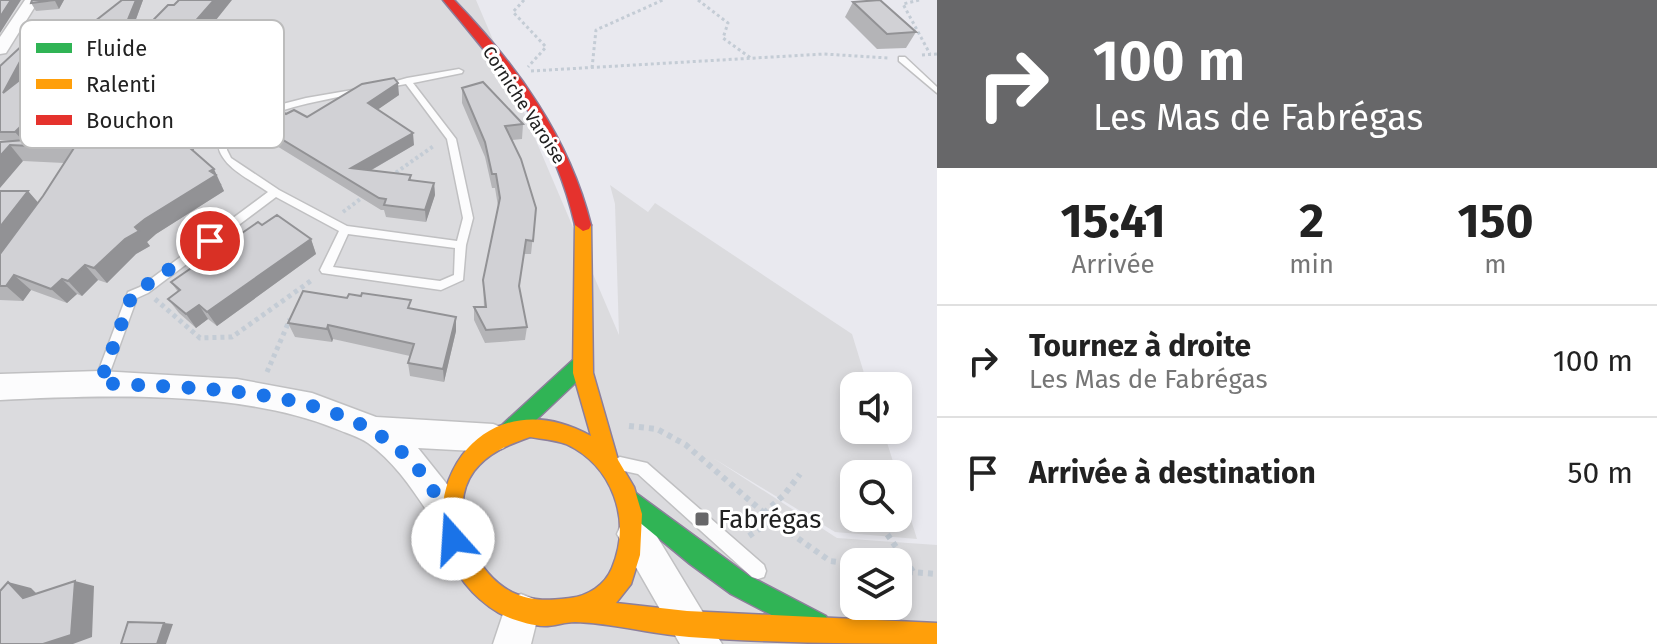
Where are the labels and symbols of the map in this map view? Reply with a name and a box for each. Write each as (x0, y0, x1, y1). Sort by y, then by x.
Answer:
legend (20, 20, 284, 148)
text: Fluide (86, 35, 147, 62)
street label: Corniche Varoise (478, 42, 570, 168)
text: Ralenti (86, 71, 156, 98)
text: Bouchon (86, 107, 174, 134)
pin (176, 207, 244, 275)
position arrow (411, 497, 495, 581)
place label: Fabrégas (718, 504, 821, 535)
marker: Fabrégas (693, 510, 711, 528)

